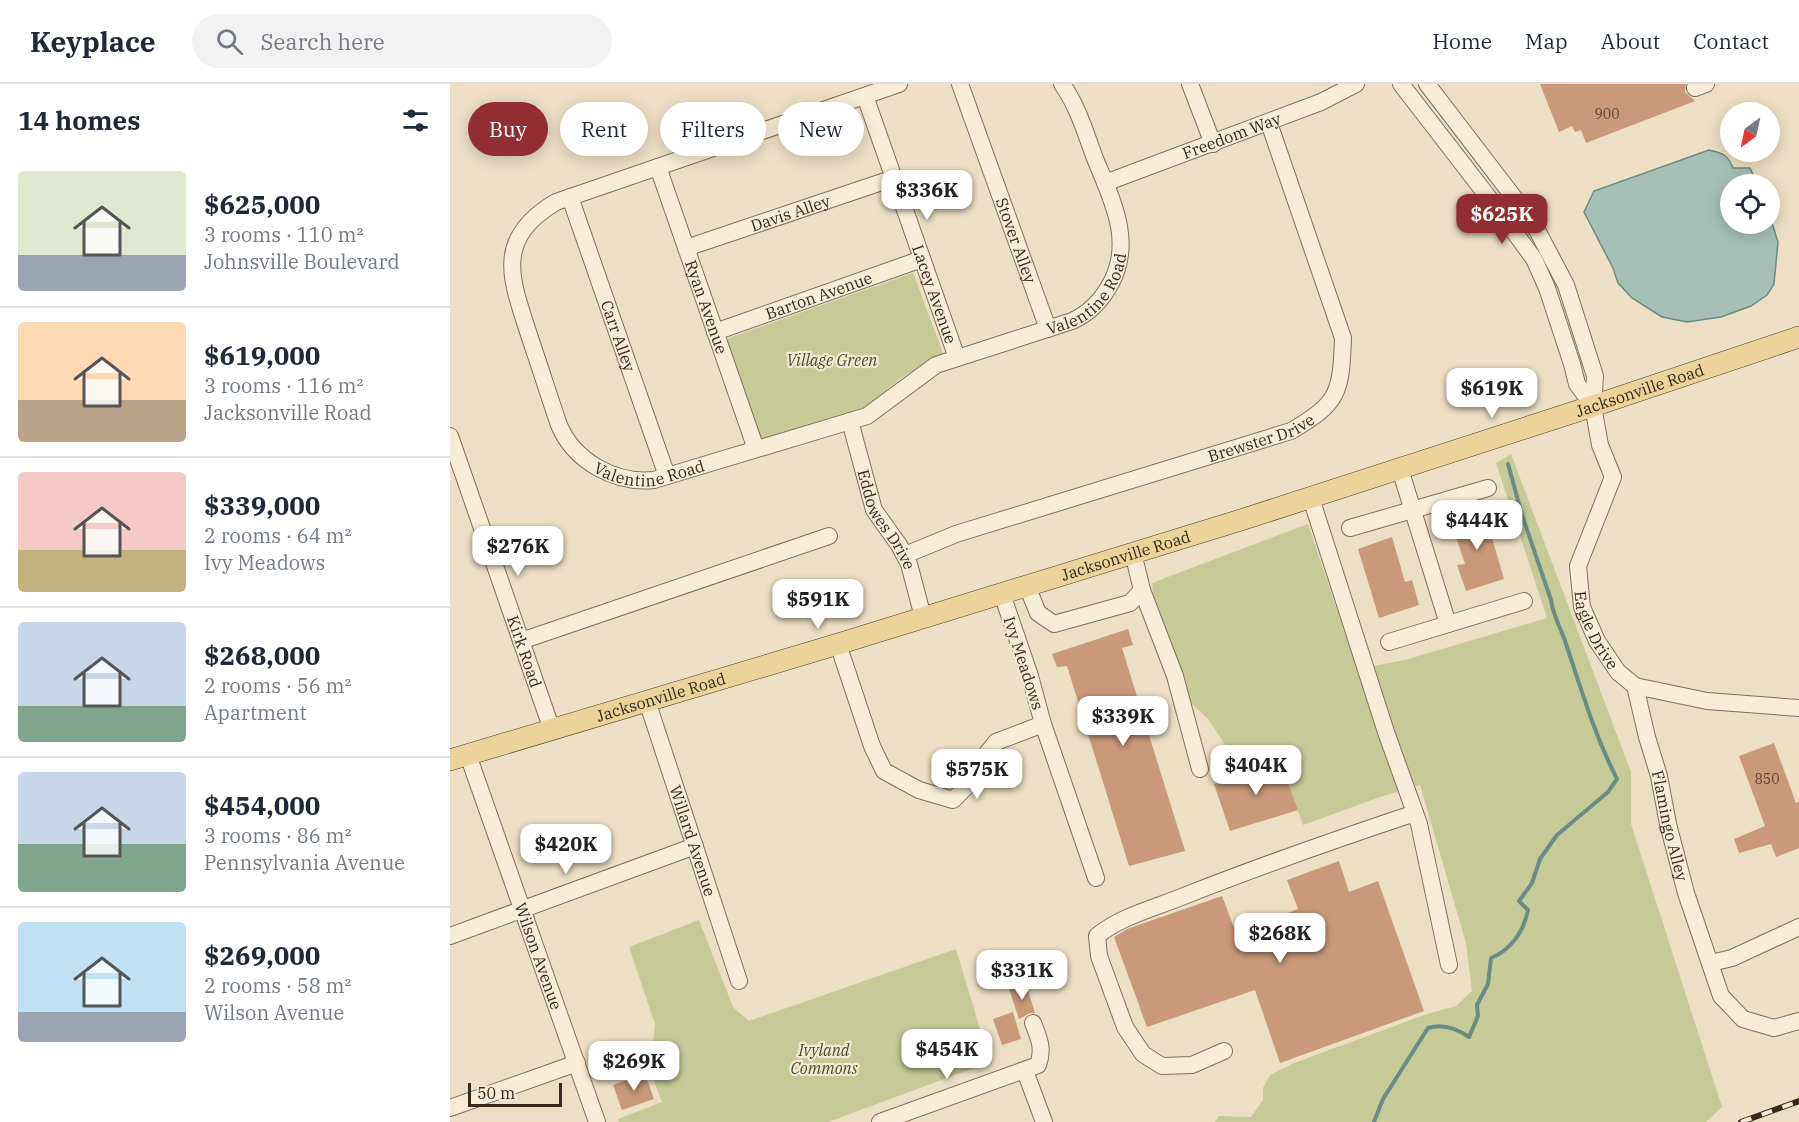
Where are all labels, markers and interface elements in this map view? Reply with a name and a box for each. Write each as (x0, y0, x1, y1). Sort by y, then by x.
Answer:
search box (192, 14, 612, 68)
text: Keyplace (30, 23, 156, 60)
icon: search (213, 25, 246, 58)
text: Search here (261, 27, 385, 56)
text: Home (1432, 27, 1492, 55)
text: Map (1525, 27, 1568, 55)
text: About (1601, 27, 1660, 55)
text: Contact (1693, 27, 1769, 55)
chip: Buy (468, 102, 548, 156)
chip: Rent (560, 102, 648, 156)
chip: Filters (660, 102, 766, 156)
chip: New (778, 102, 864, 156)
north arrow (1720, 102, 1780, 162)
map controls (1720, 102, 1780, 234)
text: 14 homes (18, 103, 140, 137)
icon: filters (399, 104, 432, 137)
house number: 900 (1594, 105, 1620, 123)
street label: Freedom Way (1179, 108, 1284, 163)
pin: $336K (885, 170, 969, 221)
button: locate (1720, 174, 1780, 234)
text: $336K (895, 176, 959, 203)
text: $625,000 (204, 187, 320, 221)
street label: Davis Alley (748, 190, 833, 236)
pin: $625K (1460, 194, 1544, 245)
icon: home (66, 195, 138, 267)
street label: Stover Alley (992, 195, 1041, 286)
text: $625K (1470, 200, 1534, 227)
text: 3 rooms · 110 m² (204, 221, 363, 248)
street label: Lacey Avenue (908, 242, 961, 346)
text: Johnsville Boulevard (204, 248, 400, 275)
street label: Valentine Road (1044, 251, 1130, 339)
street label: Ryan Avenue (681, 257, 732, 356)
street label: Barton Avenue (763, 267, 875, 323)
street label: Carr Alley (597, 297, 640, 375)
text: $619,000 (204, 338, 320, 372)
icon: home (66, 346, 138, 418)
park label: Village Green (787, 350, 877, 370)
street label: Jacksonville Road (1573, 359, 1707, 421)
pin: $619K (1450, 368, 1534, 419)
text: 3 rooms · 116 m² (204, 372, 363, 399)
text: $619K (1460, 374, 1524, 401)
text: Jacksonville Road (204, 399, 372, 426)
street label: Brewster Drive (1205, 409, 1318, 466)
street label: Valentine Road (591, 455, 707, 491)
street label: Eddowes Drive (853, 467, 920, 571)
text: $339,000 (204, 488, 320, 522)
icon: home (66, 496, 138, 568)
pin: $444K (1435, 500, 1519, 551)
text: $444K (1445, 506, 1509, 533)
text: 2 rooms · 64 m² (204, 522, 351, 549)
pin: $276K (476, 526, 560, 577)
street label: Jacksonville Road (1059, 526, 1193, 585)
text: $276K (486, 532, 550, 559)
text: Ivy Meadows (204, 549, 325, 576)
pin: $591K (776, 579, 860, 630)
text: $591K (786, 585, 850, 612)
street label: Eagle Drive (1570, 590, 1623, 673)
street label: Kirk Road (503, 613, 547, 690)
street label: Ivy Meadows (999, 614, 1049, 712)
text: $268,000 (204, 638, 320, 672)
icon: home (66, 646, 138, 718)
street label: Jacksonville Road (594, 668, 728, 726)
text: 2 rooms · 56 m² (204, 672, 351, 699)
pin: $339K (1081, 696, 1165, 747)
text: Apartment (204, 699, 307, 726)
text: $339K (1091, 702, 1155, 729)
pin: $404K (1214, 745, 1298, 796)
pin: $575K (935, 749, 1019, 800)
text: $404K (1224, 751, 1288, 778)
text: $575K (945, 755, 1009, 782)
street label: Flamingo Alley (1648, 768, 1693, 884)
house number: 850 (1754, 770, 1780, 788)
street label: Willard Avenue (665, 783, 720, 899)
text: $454,000 (204, 788, 320, 822)
icon: home (66, 796, 138, 868)
text: 3 rooms · 86 m² (204, 822, 351, 849)
pin: $420K (524, 824, 608, 875)
text: $420K (534, 830, 598, 857)
text: Pennsylvania Avenue (204, 849, 405, 876)
street label: Wilson Avenue (511, 900, 567, 1012)
pin: $268K (1238, 913, 1322, 964)
text: $268K (1248, 919, 1312, 946)
text: $269,000 (204, 938, 320, 972)
icon: home (66, 946, 138, 1018)
pin: $331K (980, 950, 1064, 1001)
text: $331K (990, 956, 1054, 983)
text: 2 rooms · 58 m² (204, 972, 351, 999)
text: Wilson Avenue (204, 999, 344, 1026)
pin: $454K (905, 1029, 989, 1080)
text: $454K (915, 1035, 979, 1062)
park label: Ivyland Commons (790, 1040, 858, 1078)
pin: $269K (592, 1041, 676, 1092)
text: $269K (602, 1047, 666, 1074)
scale bar (468, 1080, 562, 1108)
text: 50 m (477, 1083, 515, 1103)

